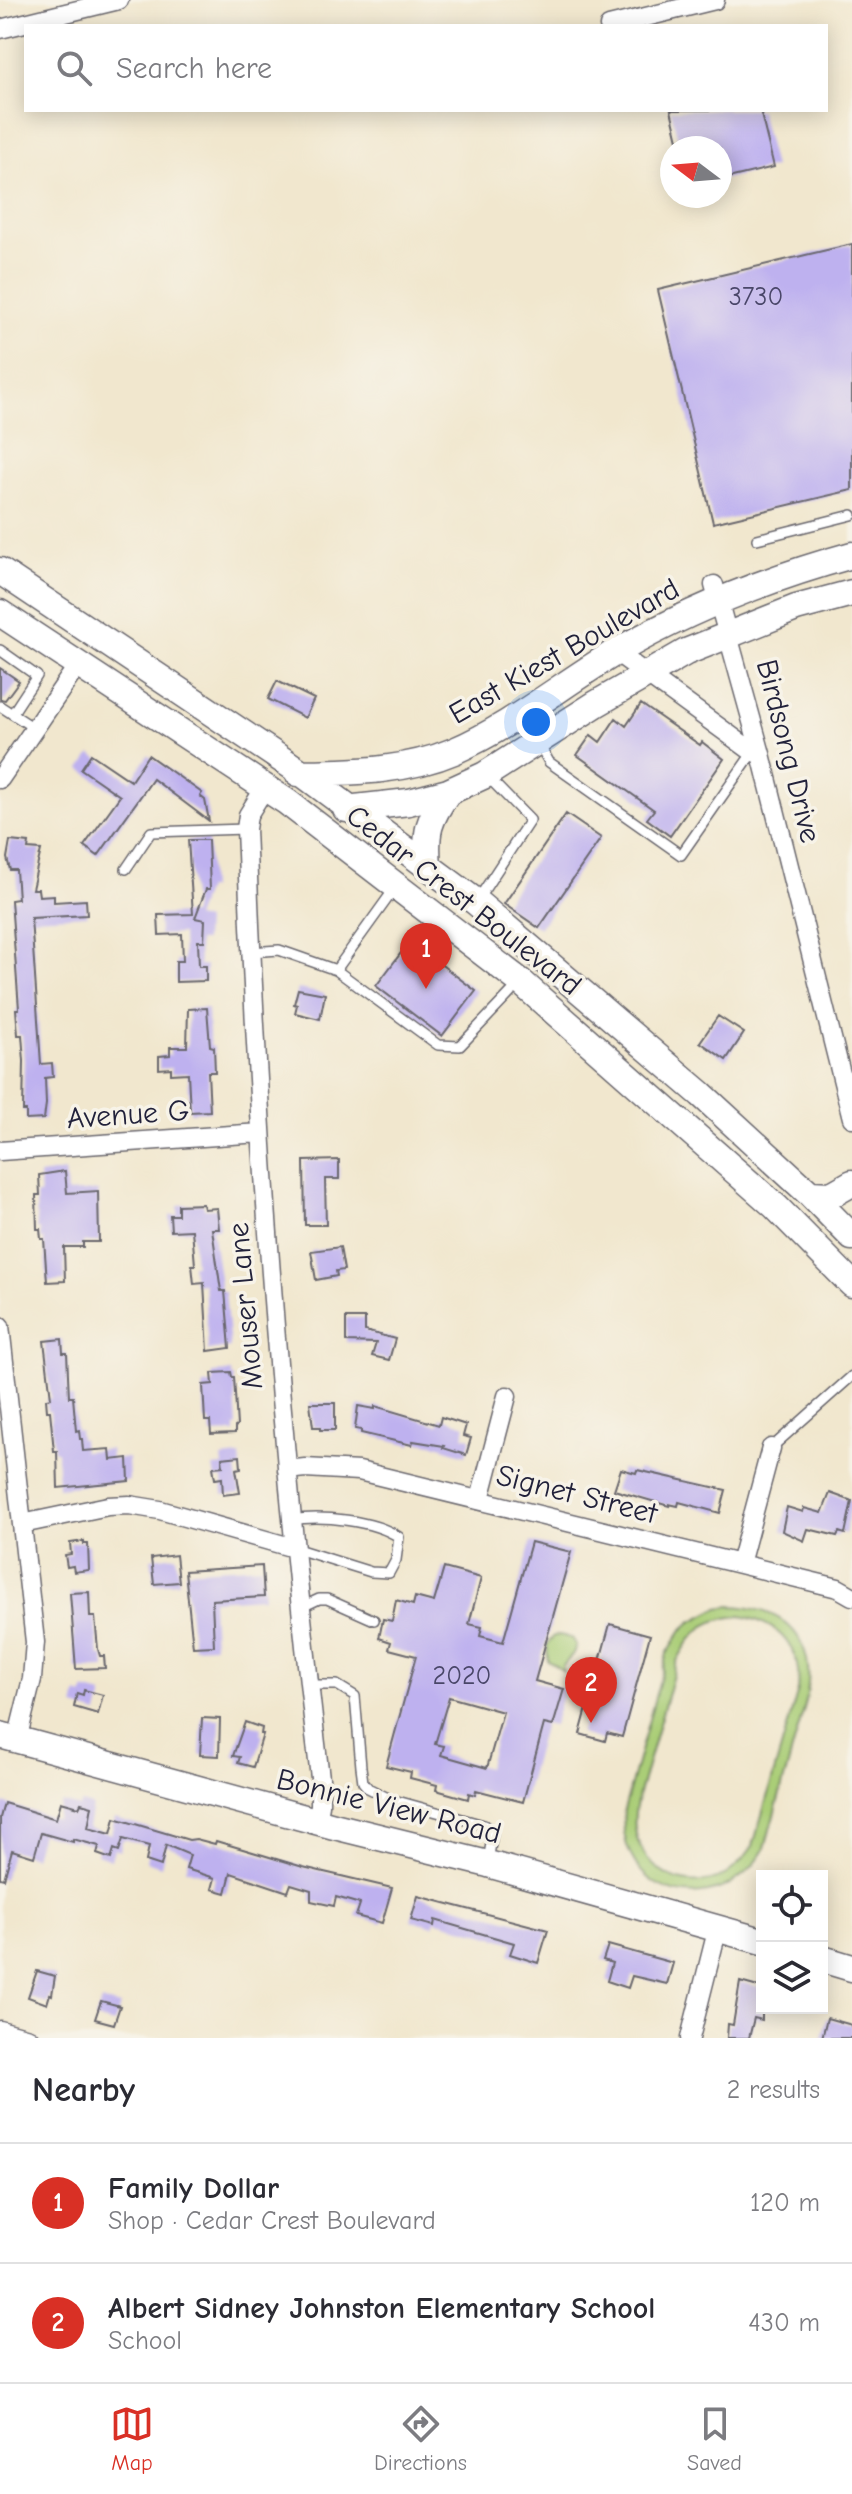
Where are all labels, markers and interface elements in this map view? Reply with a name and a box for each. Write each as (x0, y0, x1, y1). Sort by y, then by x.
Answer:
search box (24, 24, 828, 112)
icon: search (52, 46, 96, 90)
text: Search here (116, 51, 272, 86)
north arrow (660, 136, 732, 208)
house number: 3730 (729, 282, 783, 312)
street label: East Kiest Boulevard (443, 571, 686, 732)
street label: Birdsong Drive (749, 656, 828, 846)
your location (516, 702, 556, 742)
street label: Cedar Crest Boulevard (339, 798, 588, 1003)
pin: 1 (400, 923, 452, 989)
street label: Avenue G (66, 1093, 191, 1136)
street label: Mouser Lane (221, 1221, 270, 1391)
street label: Signet Street (493, 1458, 662, 1532)
pin: 2 (565, 1657, 617, 1723)
house number: 2020 (433, 1661, 491, 1691)
street label: Bonnie View Road (273, 1762, 505, 1851)
map controls (756, 1870, 828, 2014)
button: locate (756, 1870, 828, 1942)
button: layers (756, 1942, 828, 2014)
text: Nearby (32, 2070, 135, 2110)
text: 2 results (727, 2075, 820, 2105)
text: Family Dollar (108, 2171, 279, 2206)
text: 1 (53, 2188, 63, 2218)
text: 120 m (750, 2188, 820, 2218)
text: Shop · Cedar Crest Boulevard (108, 2206, 436, 2236)
text: Albert Sidney Johnston Elementary School (108, 2291, 655, 2326)
text: 2 (52, 2308, 64, 2338)
text: 430 m (748, 2308, 820, 2338)
text: School (108, 2326, 182, 2356)
tab: Map (110, 2402, 154, 2476)
tab: Directions (374, 2402, 467, 2476)
tab: Saved (687, 2402, 742, 2476)

